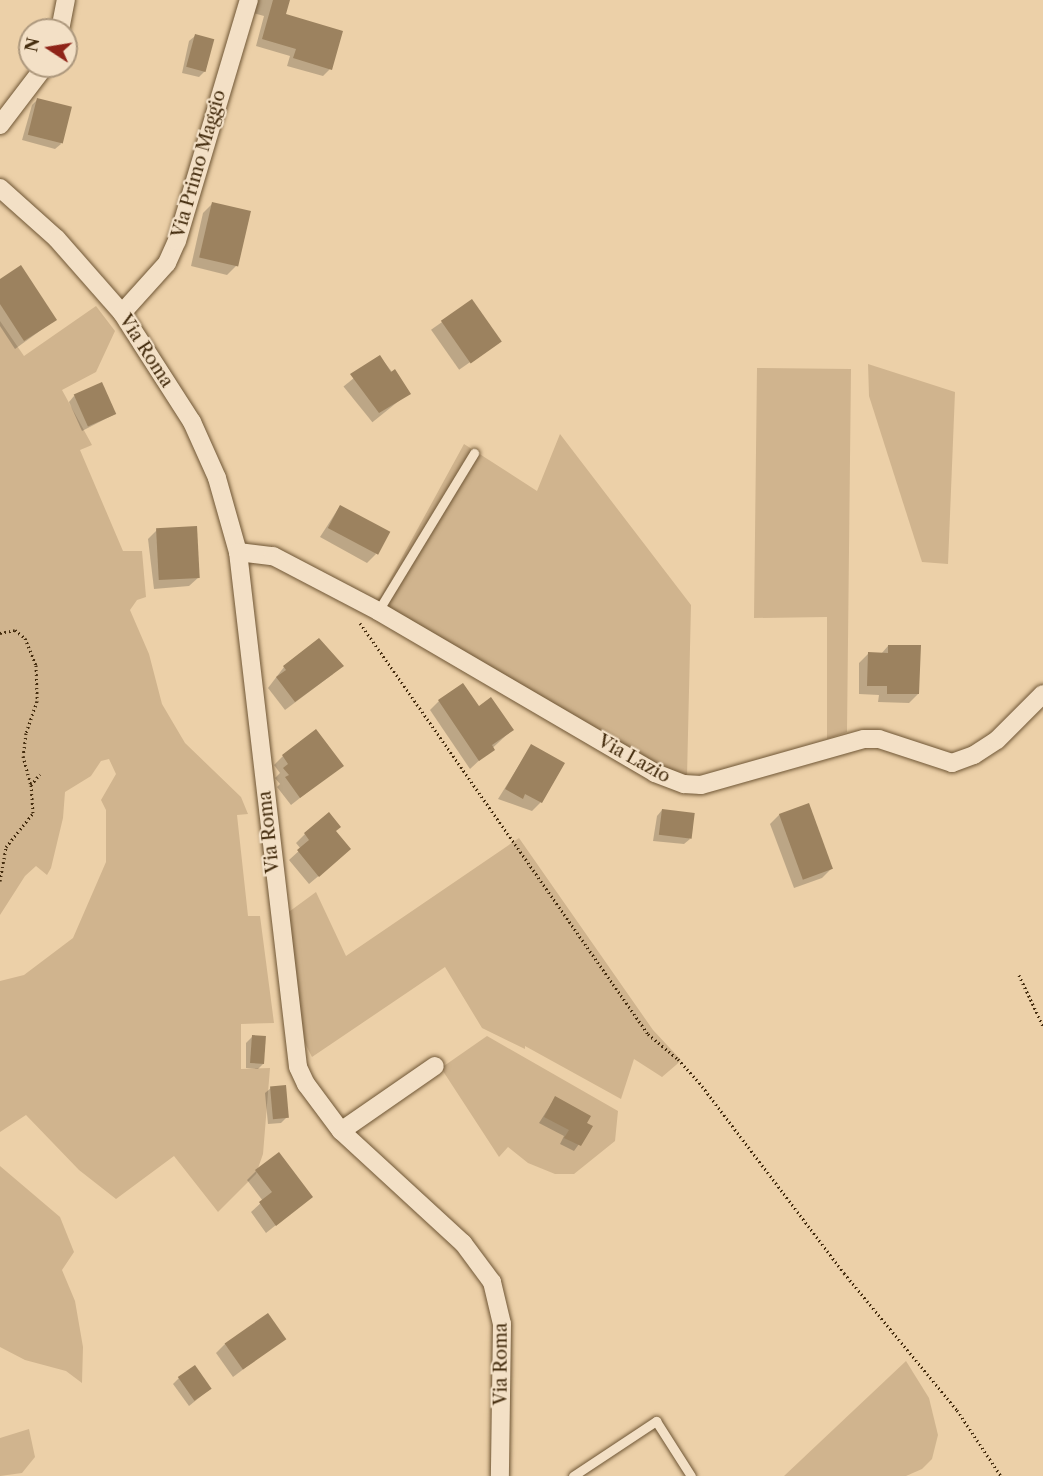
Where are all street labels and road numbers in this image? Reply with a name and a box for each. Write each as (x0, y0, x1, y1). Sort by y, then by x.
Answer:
street label: Via Primo Maggio (167, 87, 231, 241)
street label: Via Roma (114, 310, 178, 392)
street label: Via Lazio (594, 730, 674, 788)
street label: Via Roma (254, 790, 284, 874)
street label: Via Roma (490, 1322, 512, 1406)

